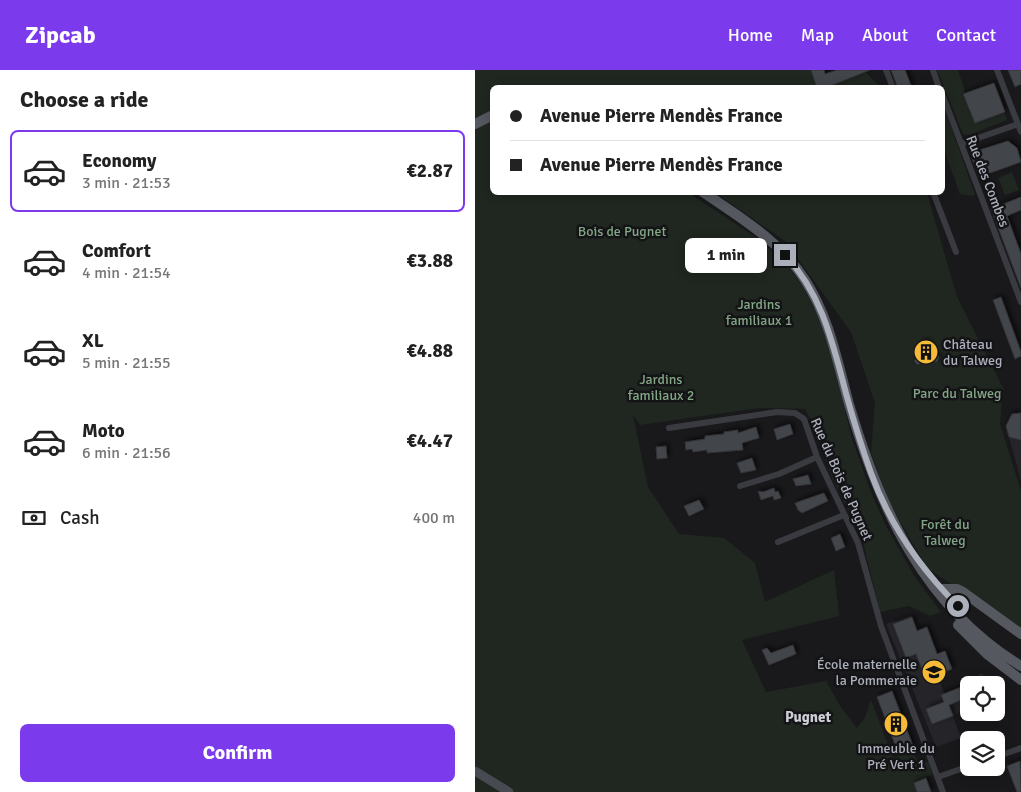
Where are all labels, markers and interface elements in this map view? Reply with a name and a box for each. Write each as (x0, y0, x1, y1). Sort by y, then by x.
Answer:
text: Zipcab (25, 20, 96, 50)
text: Home (728, 24, 773, 46)
text: Map (801, 24, 834, 46)
text: About (862, 24, 908, 46)
text: Contact (936, 24, 996, 46)
text: Choose a ride (20, 86, 148, 113)
text: Avenue Pierre Mendès France (540, 104, 783, 128)
street label: Rue des Combes (962, 133, 1013, 229)
icon: car (22, 149, 67, 194)
text: Economy (82, 149, 156, 173)
text: Avenue Pierre Mendès France (540, 153, 783, 177)
text: €2.87 (407, 159, 453, 183)
text: 3 min · 21:53 (82, 173, 171, 193)
park label: Bois de Pugnet (578, 223, 666, 240)
callout: 1 min (685, 238, 767, 272)
icon: car (22, 239, 67, 284)
text: Comfort (82, 239, 151, 263)
route end (774, 244, 796, 266)
text: 1 min (707, 245, 745, 265)
text: €3.88 (407, 249, 453, 273)
text: 4 min · 21:54 (82, 263, 171, 283)
park label: Jardins familiaux 1 (726, 296, 792, 329)
icon: car (22, 329, 67, 374)
text: XL (82, 329, 104, 353)
place label: Château du Talweg (943, 336, 1002, 369)
text: €4.88 (407, 339, 453, 363)
building icon: Château du Talweg (913, 339, 939, 365)
text: 5 min · 21:55 (82, 353, 171, 373)
park label: Jardins familiaux 2 (628, 371, 694, 404)
park label: Parc du Talweg (913, 385, 1001, 402)
street label: Rue du Bois de Pugnet (807, 415, 876, 543)
icon: car (22, 419, 67, 464)
text: Moto (82, 419, 125, 443)
text: €4.47 (407, 429, 453, 453)
text: 6 min · 21:56 (82, 443, 171, 463)
icon: cash (20, 504, 48, 532)
text: Cash (60, 506, 100, 530)
text: 400 m (413, 508, 455, 528)
park label: Forêt du Talweg (920, 516, 970, 549)
route start (947, 595, 969, 617)
place label: École maternelle la Pommeraie (817, 656, 917, 689)
school or university icon: École maternelle la Pommeraie (921, 659, 947, 685)
map controls (960, 676, 1005, 776)
button: locate (960, 676, 1005, 721)
district label: Pugnet (785, 708, 831, 726)
building icon: Immeuble du Pré Vert 1 (883, 711, 909, 737)
button: Confirm (20, 724, 455, 782)
button: layers (960, 731, 1005, 776)
place label: Immeuble du Pré Vert 1 (857, 740, 935, 773)

